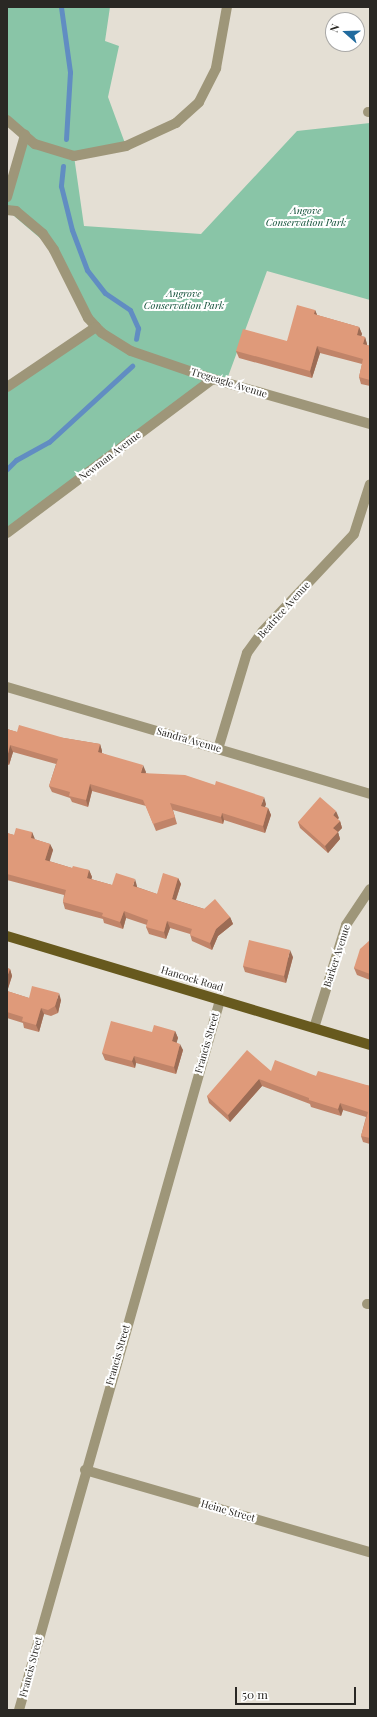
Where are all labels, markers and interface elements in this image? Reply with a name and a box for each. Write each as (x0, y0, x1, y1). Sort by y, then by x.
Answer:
north arrow (325, 12, 365, 52)
text: N (326, 22, 343, 34)
park label: Angove Conservation Park (266, 204, 346, 228)
park label: Angrove Conservation Park (144, 287, 224, 310)
street label: Tregeagle Avenue (189, 366, 269, 400)
street label: Newman Avenue (76, 429, 144, 483)
street label: Beatrice Avenue (255, 579, 313, 641)
street label: Sandra Avenue (155, 725, 223, 755)
street label: Barker Avenue (321, 923, 353, 989)
street label: Hancock Road (159, 964, 225, 994)
street label: Francis Street (193, 1011, 221, 1075)
street label: Francis Street (104, 1323, 132, 1387)
street label: Heine Street (200, 1498, 256, 1524)
street label: Francis Street (17, 1635, 45, 1699)
scale bar (237, 1679, 358, 1705)
text: 50 m (242, 1686, 268, 1702)

